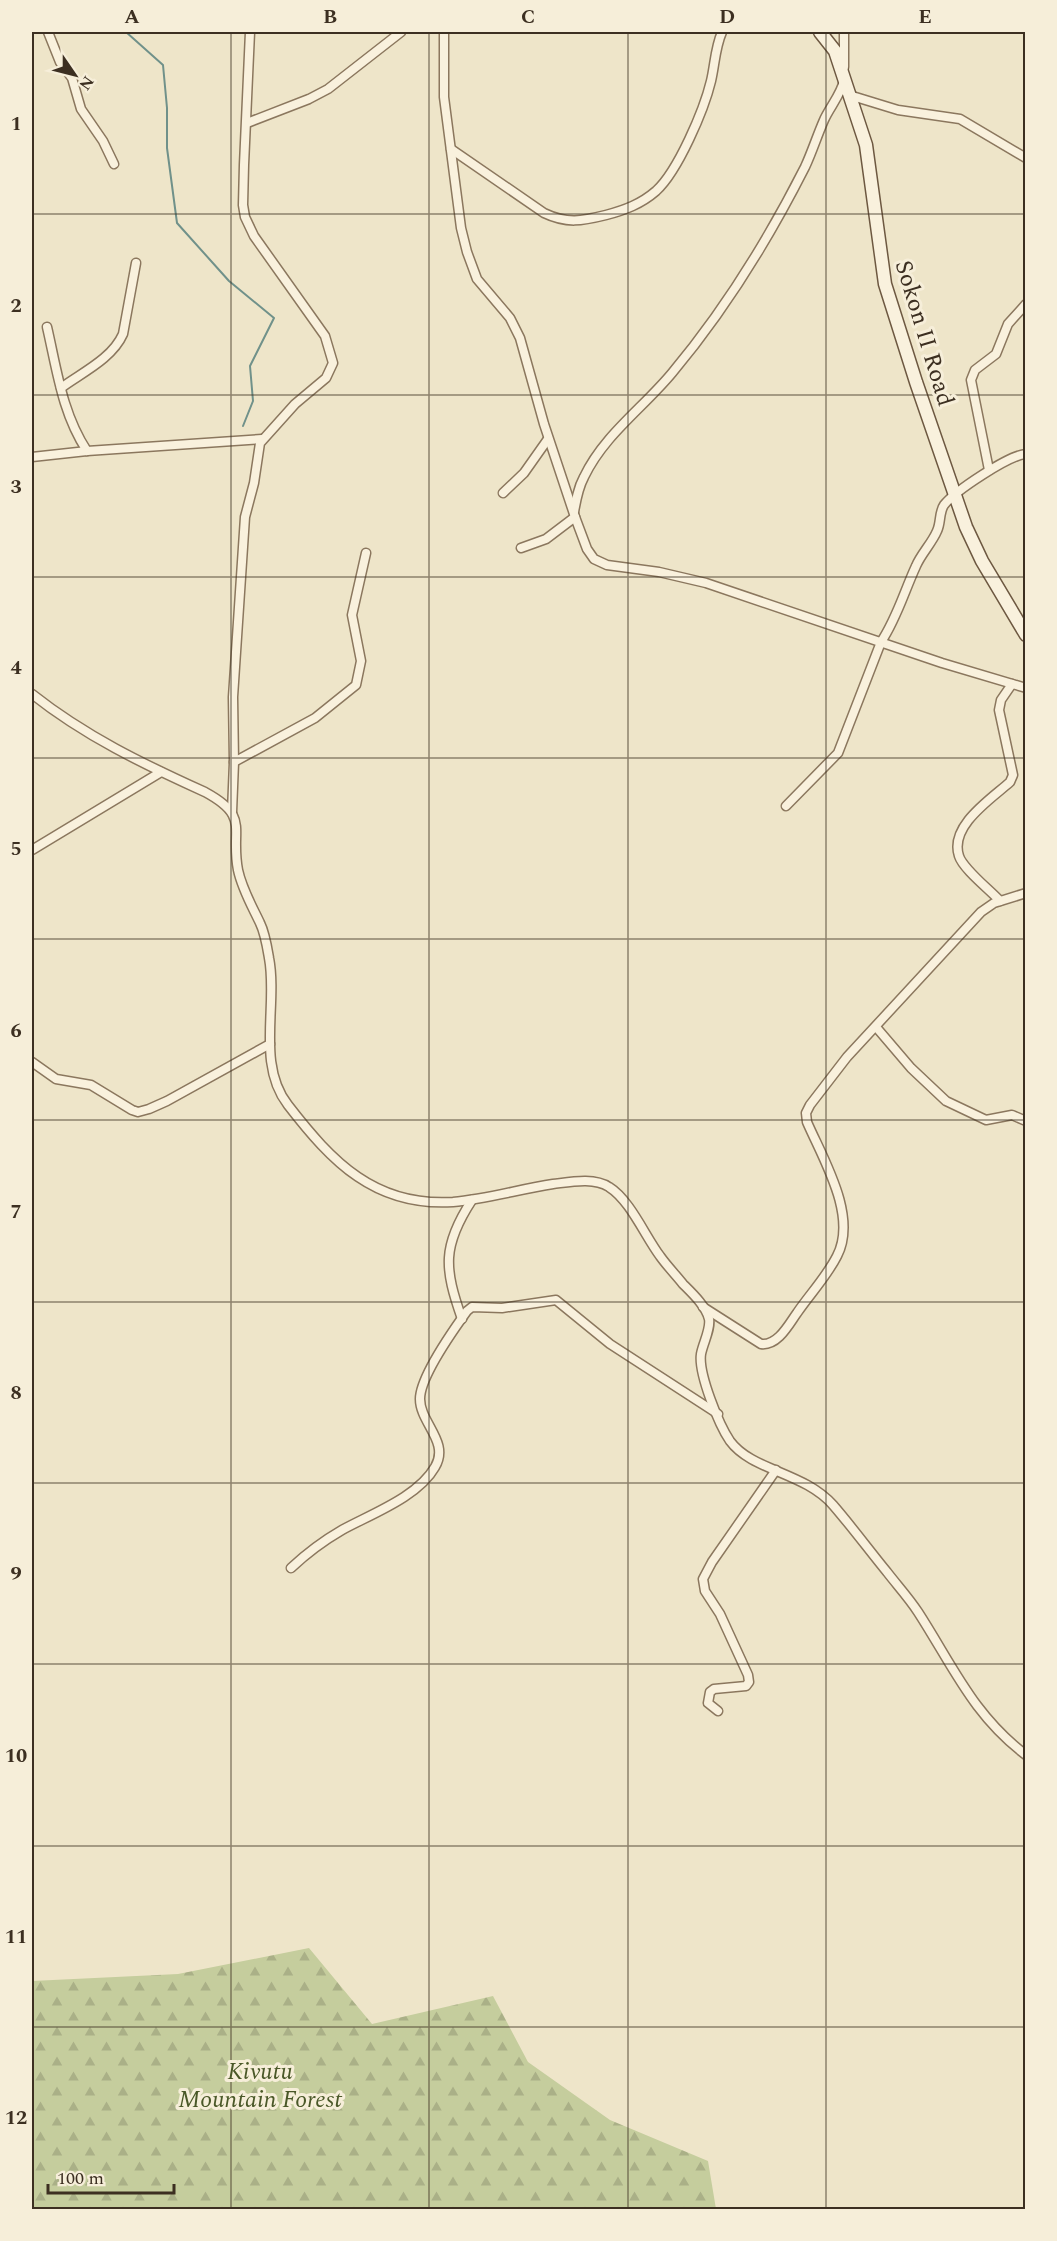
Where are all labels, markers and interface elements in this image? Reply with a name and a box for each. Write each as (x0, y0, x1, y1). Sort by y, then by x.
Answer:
text: A (124, 2, 140, 32)
text: B (323, 2, 337, 32)
text: C (521, 2, 535, 32)
text: D (719, 2, 735, 32)
text: E (918, 2, 932, 32)
north arrow (45, 45, 105, 105)
text: N (73, 71, 100, 95)
text: 1 (10, 109, 22, 139)
street label: Sokon II Road (885, 256, 963, 411)
text: 2 (10, 291, 22, 321)
text: 3 (10, 472, 22, 502)
text: 4 (10, 653, 22, 683)
text: 5 (10, 834, 22, 864)
text: 6 (10, 1016, 22, 1046)
text: 7 (10, 1197, 22, 1227)
text: 8 (10, 1378, 22, 1408)
text: 9 (10, 1559, 22, 1589)
text: 10 (5, 1741, 27, 1771)
text: 11 (5, 1922, 27, 1952)
park label: Kivutu Mountain Forest (178, 2054, 342, 2118)
text: 12 (5, 2103, 27, 2133)
scale bar (48, 2157, 174, 2195)
text: 100 m (57, 2165, 104, 2192)

